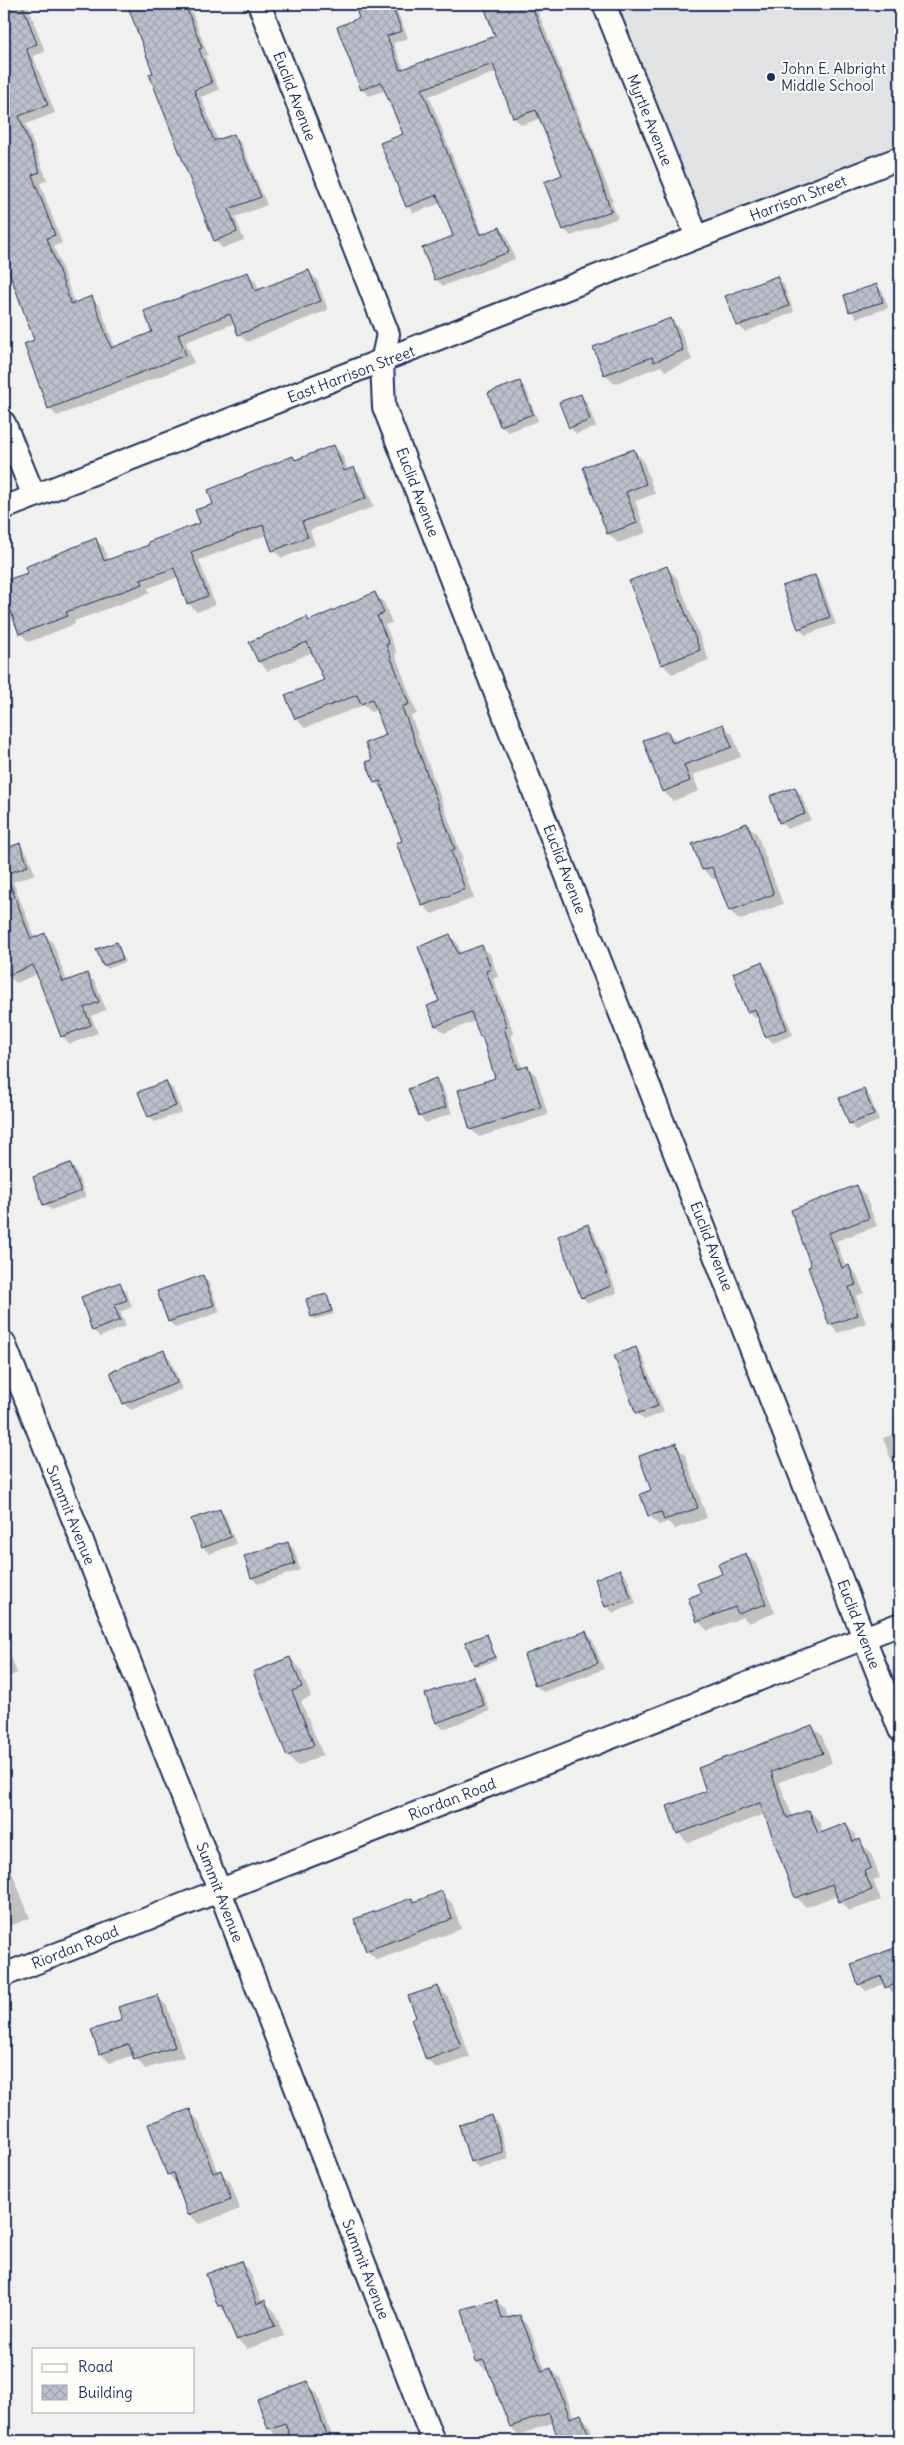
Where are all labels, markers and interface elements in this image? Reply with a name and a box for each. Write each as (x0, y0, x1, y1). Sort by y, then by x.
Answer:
street label: Euclid Avenue (269, 49, 321, 143)
place label: John E. Albright Middle School (781, 59, 886, 95)
street label: Myrtle Avenue (623, 71, 677, 169)
marker: John E. Albright Middle School (765, 71, 777, 83)
street label: Harrison Street (747, 171, 849, 225)
street label: East Harrison Street (285, 341, 417, 407)
street label: Euclid Avenue (392, 445, 444, 539)
street label: Euclid Avenue (539, 822, 591, 916)
street label: Euclid Avenue (686, 1199, 738, 1293)
street label: Summit Avenue (42, 1462, 100, 1568)
street label: Euclid Avenue (833, 1577, 885, 1671)
street label: Riordan Road (406, 1774, 499, 1824)
street label: Summit Avenue (192, 1839, 248, 1945)
street label: Riordan Road (29, 1921, 121, 1973)
street label: Summit Avenue (338, 2216, 394, 2322)
legend (32, 2348, 195, 2412)
text: Road (78, 2357, 113, 2376)
text: Building (78, 2383, 133, 2402)

